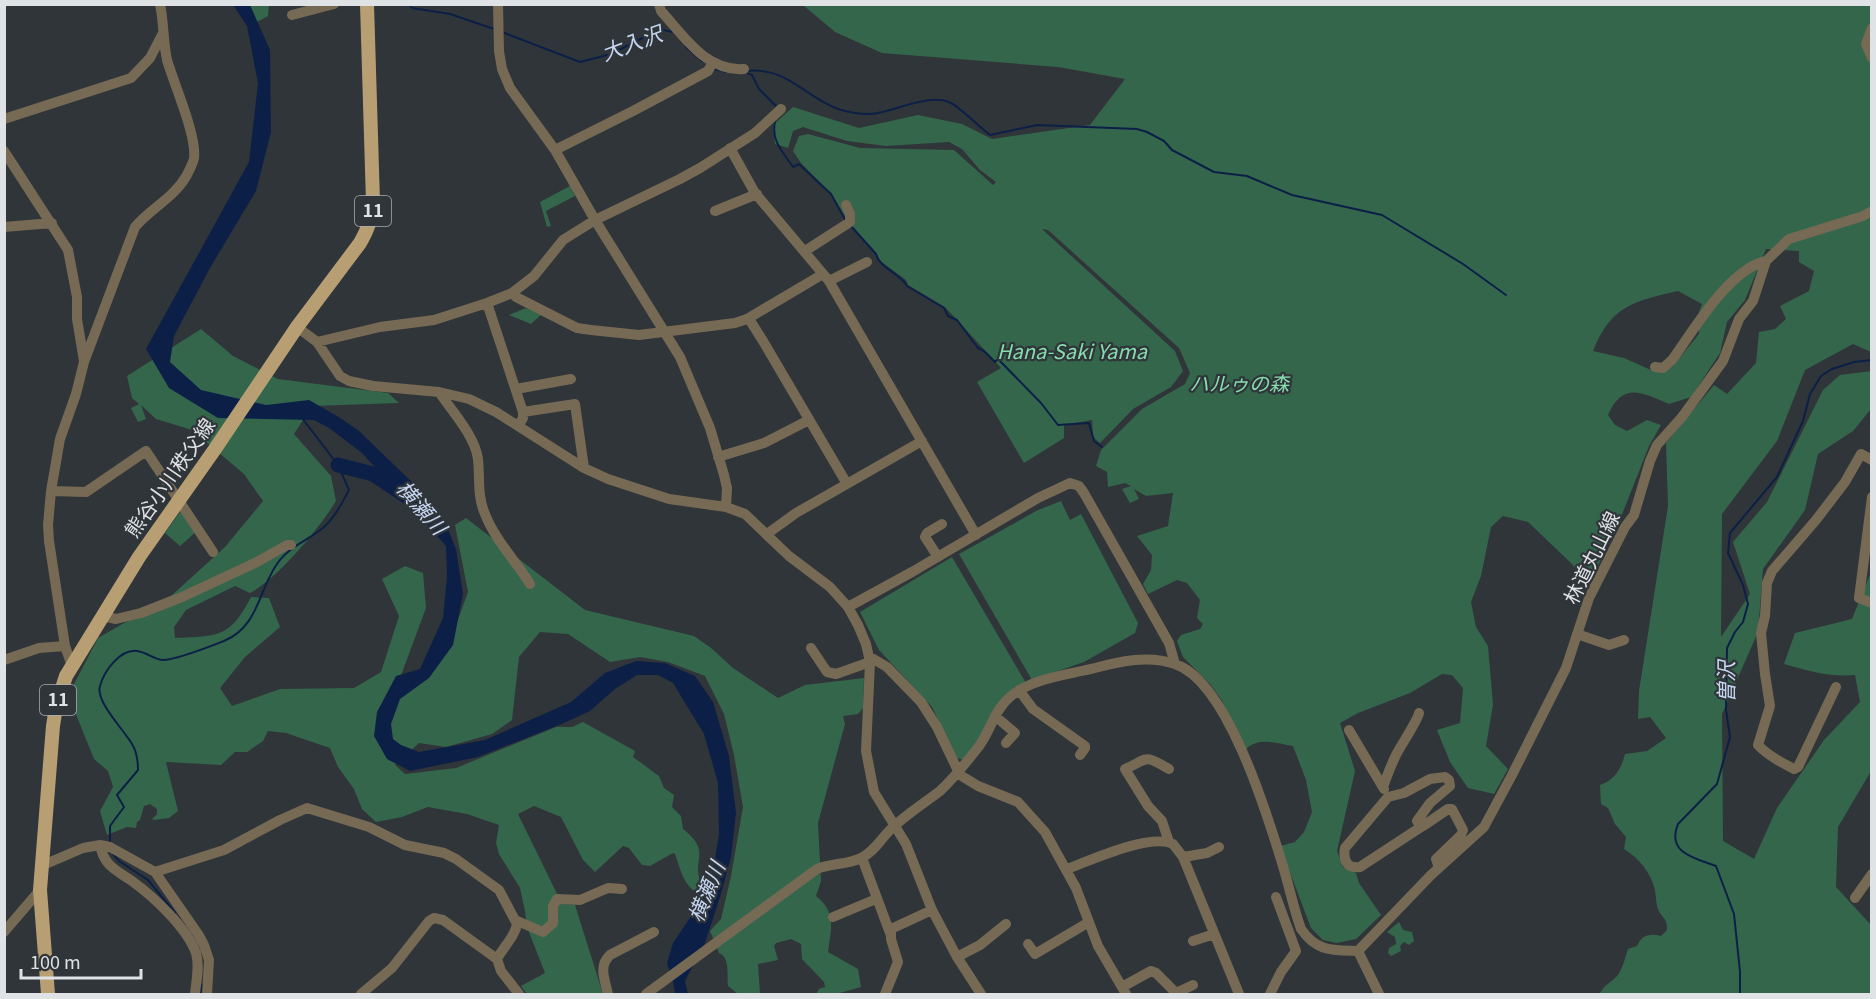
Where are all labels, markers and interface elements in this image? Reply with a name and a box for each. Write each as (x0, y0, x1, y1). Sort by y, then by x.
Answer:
water label: 大入沢 (597, 16, 669, 67)
road number: 11 (355, 196, 391, 226)
park label: Hana-Saki Yama (997, 336, 1148, 365)
park label: ハルゥの森 (1189, 368, 1291, 397)
street label: 熊谷小川秩父線 (117, 411, 221, 543)
water label: 横瀬川 (391, 473, 456, 542)
street label: 林道丸山線 (1556, 506, 1626, 609)
water label: 曽沢 (1710, 658, 1740, 703)
road number: 11 (40, 685, 76, 715)
water label: 横瀬川 (679, 855, 732, 926)
scale bar (21, 942, 141, 980)
text: 100 m (30, 948, 81, 974)

